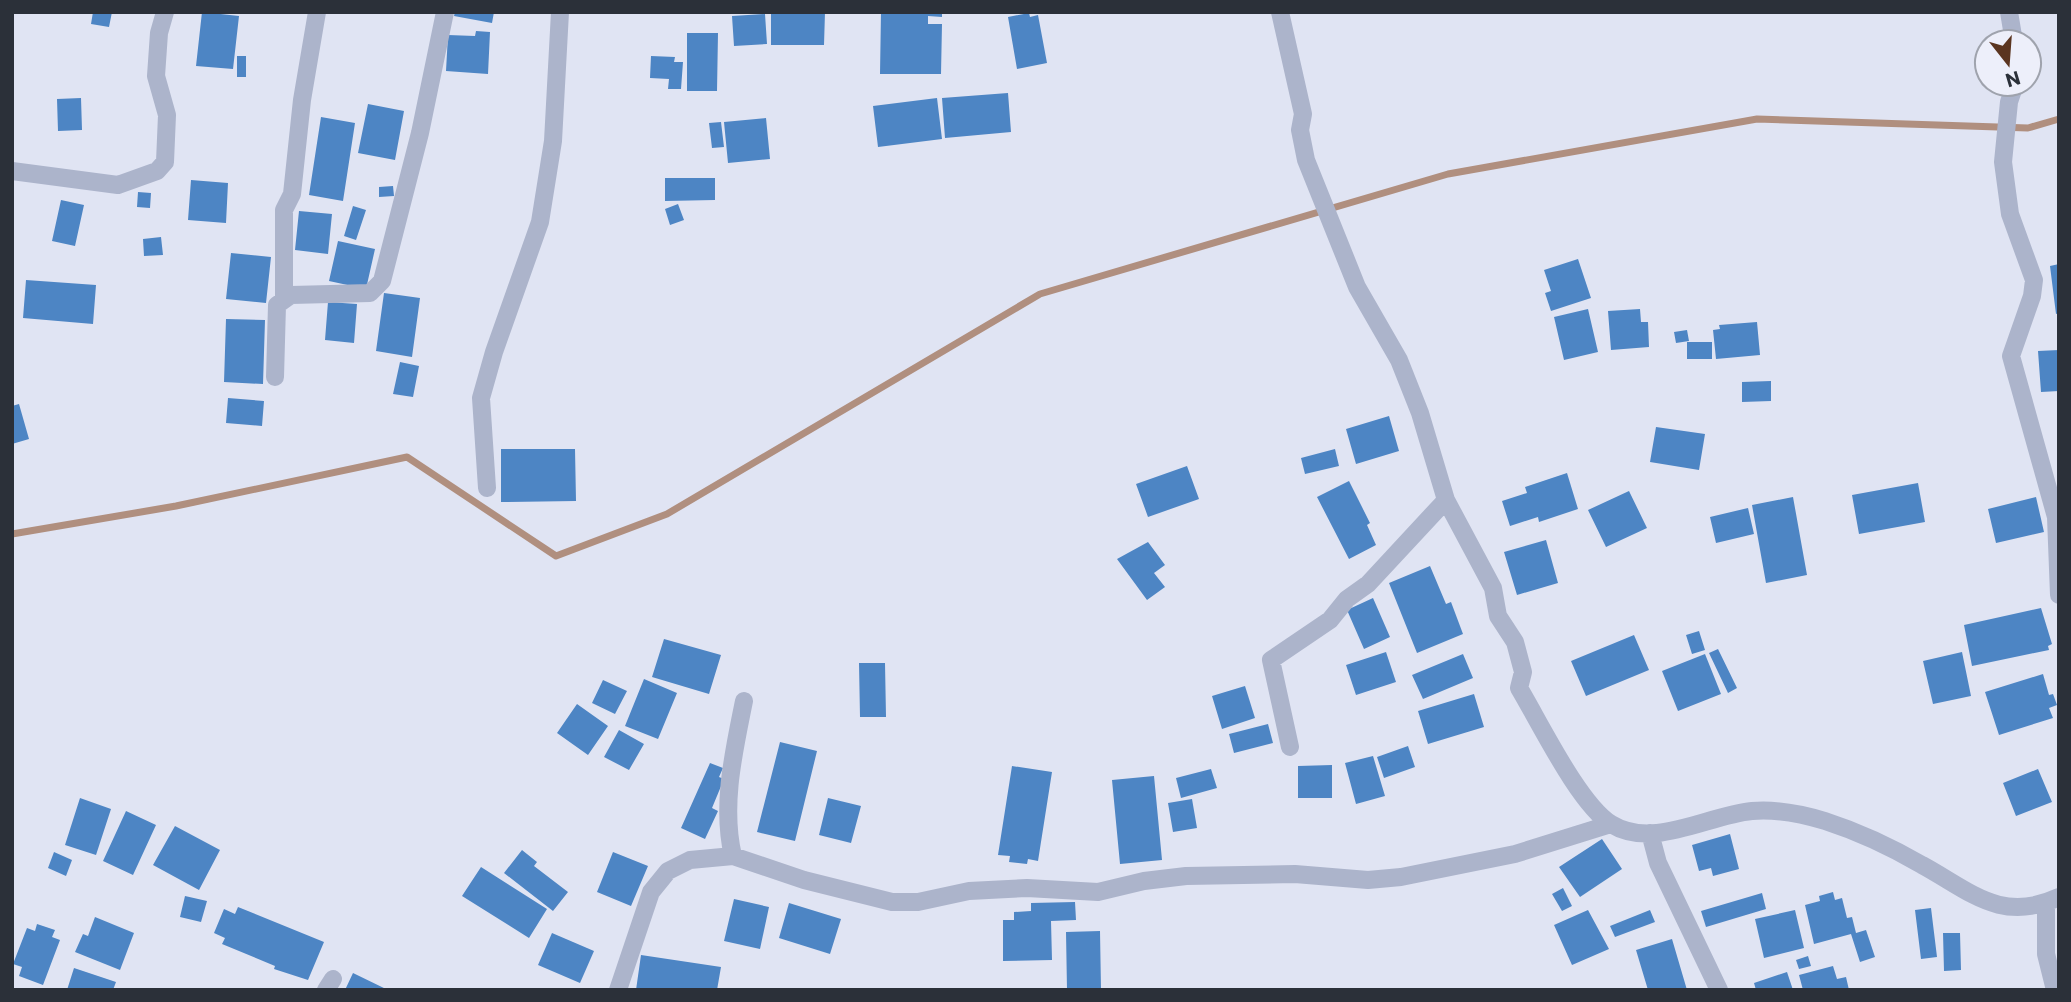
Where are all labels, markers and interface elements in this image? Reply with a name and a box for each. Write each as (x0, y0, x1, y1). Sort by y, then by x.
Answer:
north arrow (1973, 28, 2043, 98)
text: N (2003, 67, 2023, 93)

